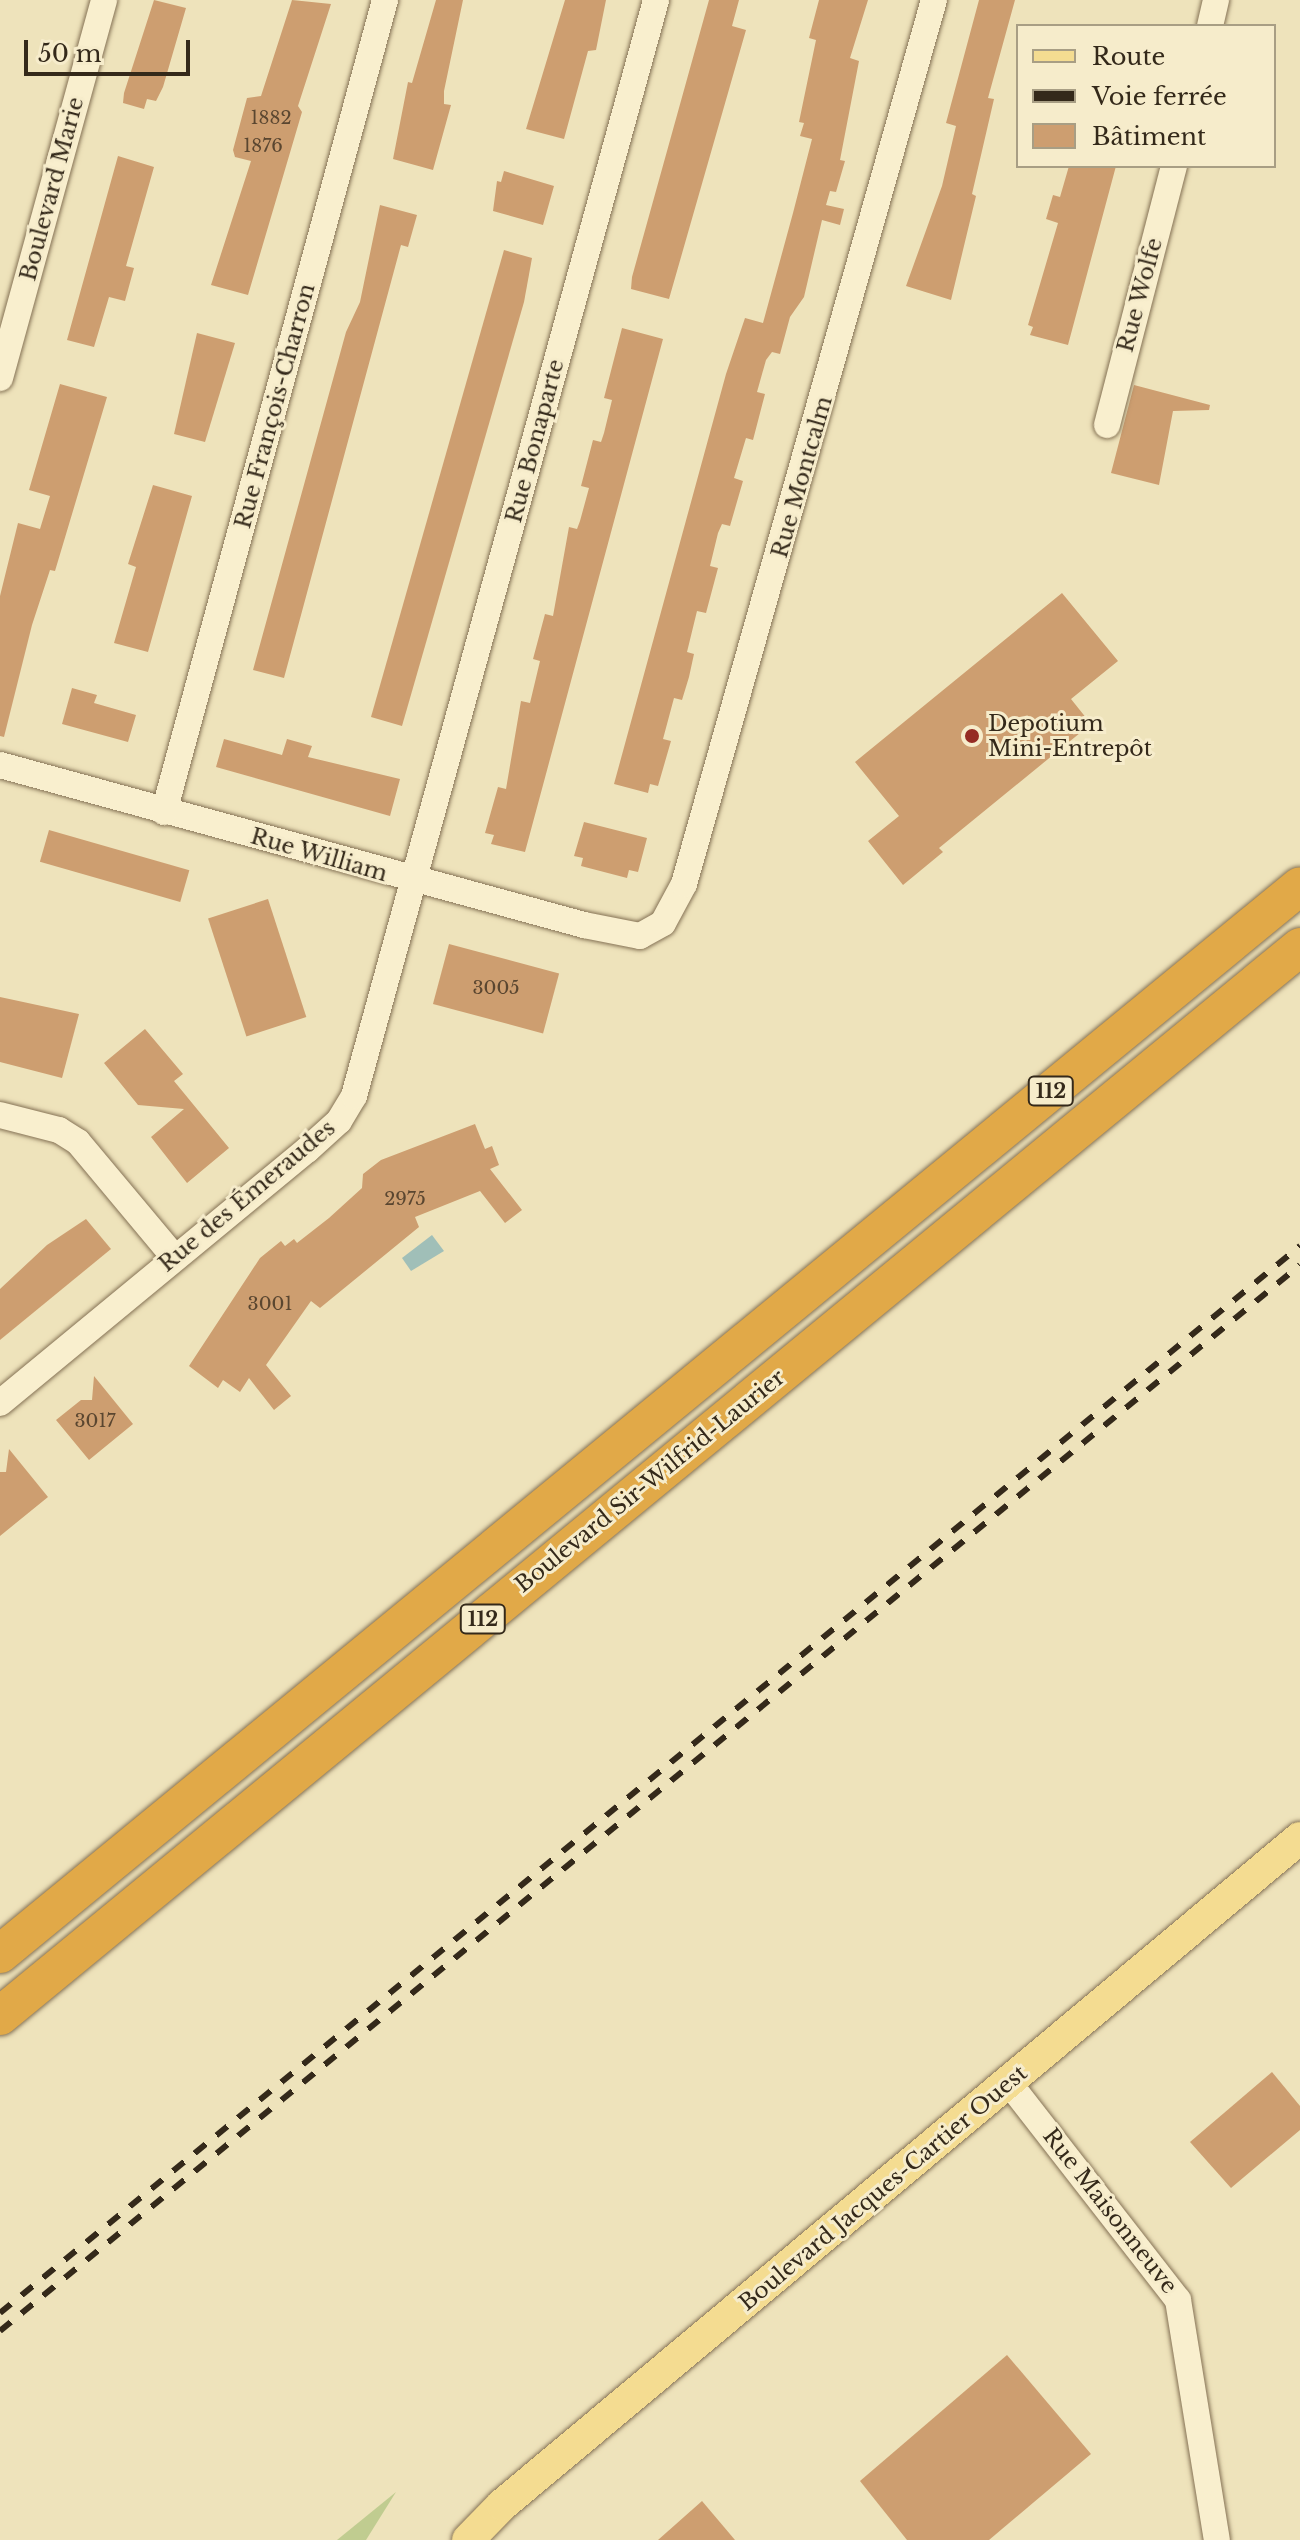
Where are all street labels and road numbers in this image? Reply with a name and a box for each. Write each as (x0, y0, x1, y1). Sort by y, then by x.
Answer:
street label: Boulevard Marie (15, 94, 89, 284)
street label: Rue Wolfe (1112, 235, 1168, 355)
street label: Rue François-Charron (230, 281, 320, 531)
street label: Rue Bonaparte (500, 356, 570, 526)
street label: Rue Montcalm (766, 393, 838, 561)
street label: Rue William (247, 823, 391, 887)
road number: 112 (1027, 1075, 1075, 1107)
street label: Rue des Émeraudes (154, 1115, 340, 1277)
street label: Boulevard Sir-Wilfrid-Laurier (510, 1364, 790, 1598)
road number: 112 (459, 1603, 507, 1635)
street label: Boulevard Jacques-Cartier Ouest (734, 2060, 1032, 2316)
street label: Rue Maisonneuve (1037, 2123, 1183, 2299)

